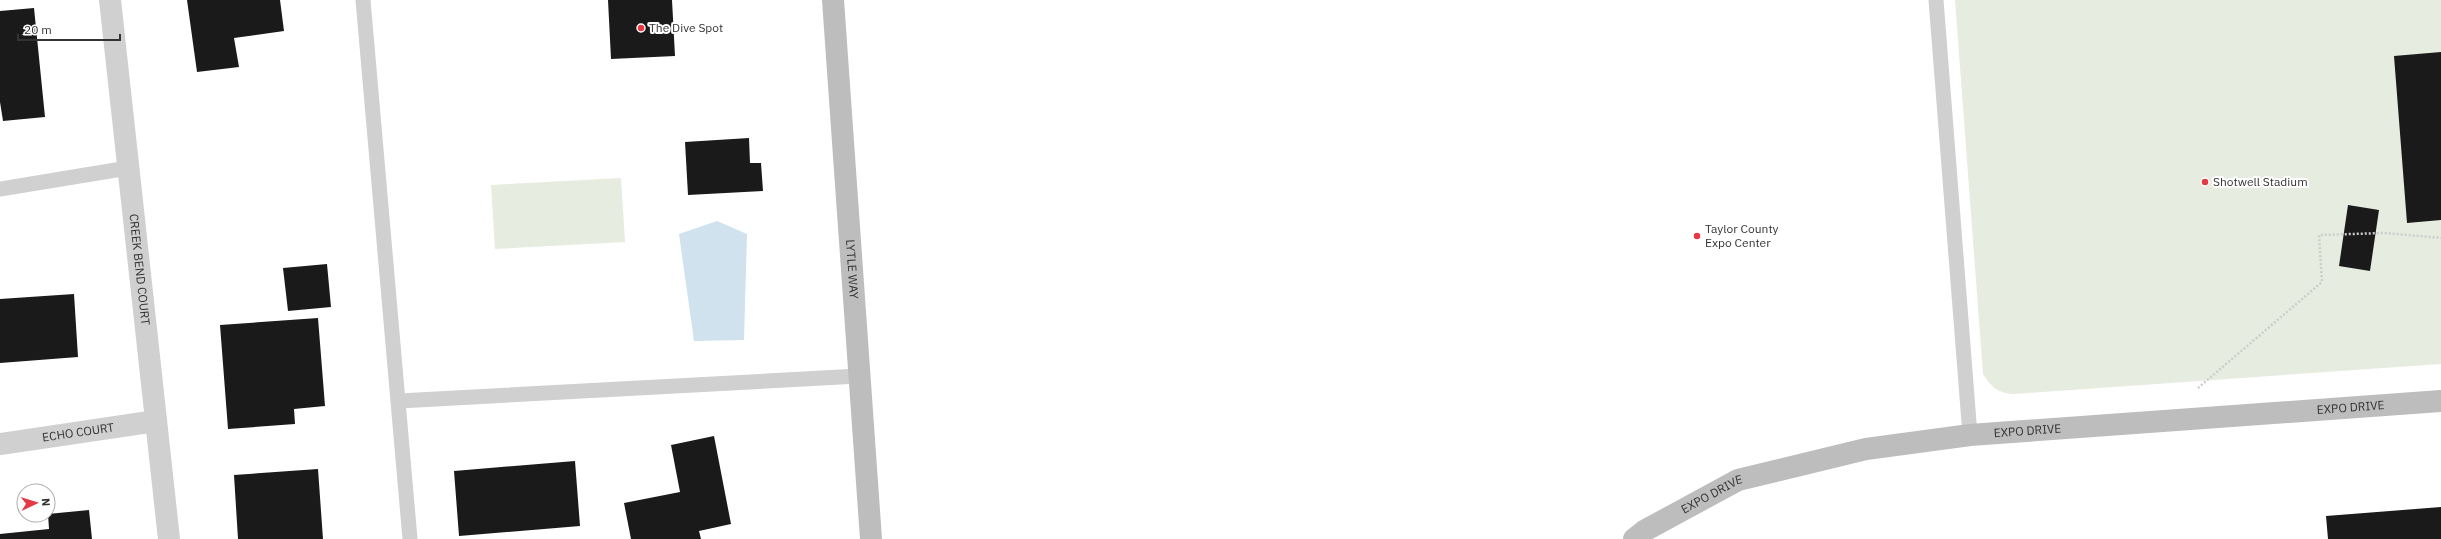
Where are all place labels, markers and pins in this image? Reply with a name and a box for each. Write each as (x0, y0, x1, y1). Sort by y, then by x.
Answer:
place label: The Dive Spot (649, 20, 723, 35)
marker: The Dive Spot (636, 23, 646, 33)
place label: Shotwell Stadium (2213, 174, 2308, 189)
marker: Shotwell Stadium (2200, 177, 2210, 187)
place label: Taylor County Expo Center (1705, 221, 1779, 250)
marker: Taylor County Expo Center (1692, 231, 1702, 241)

